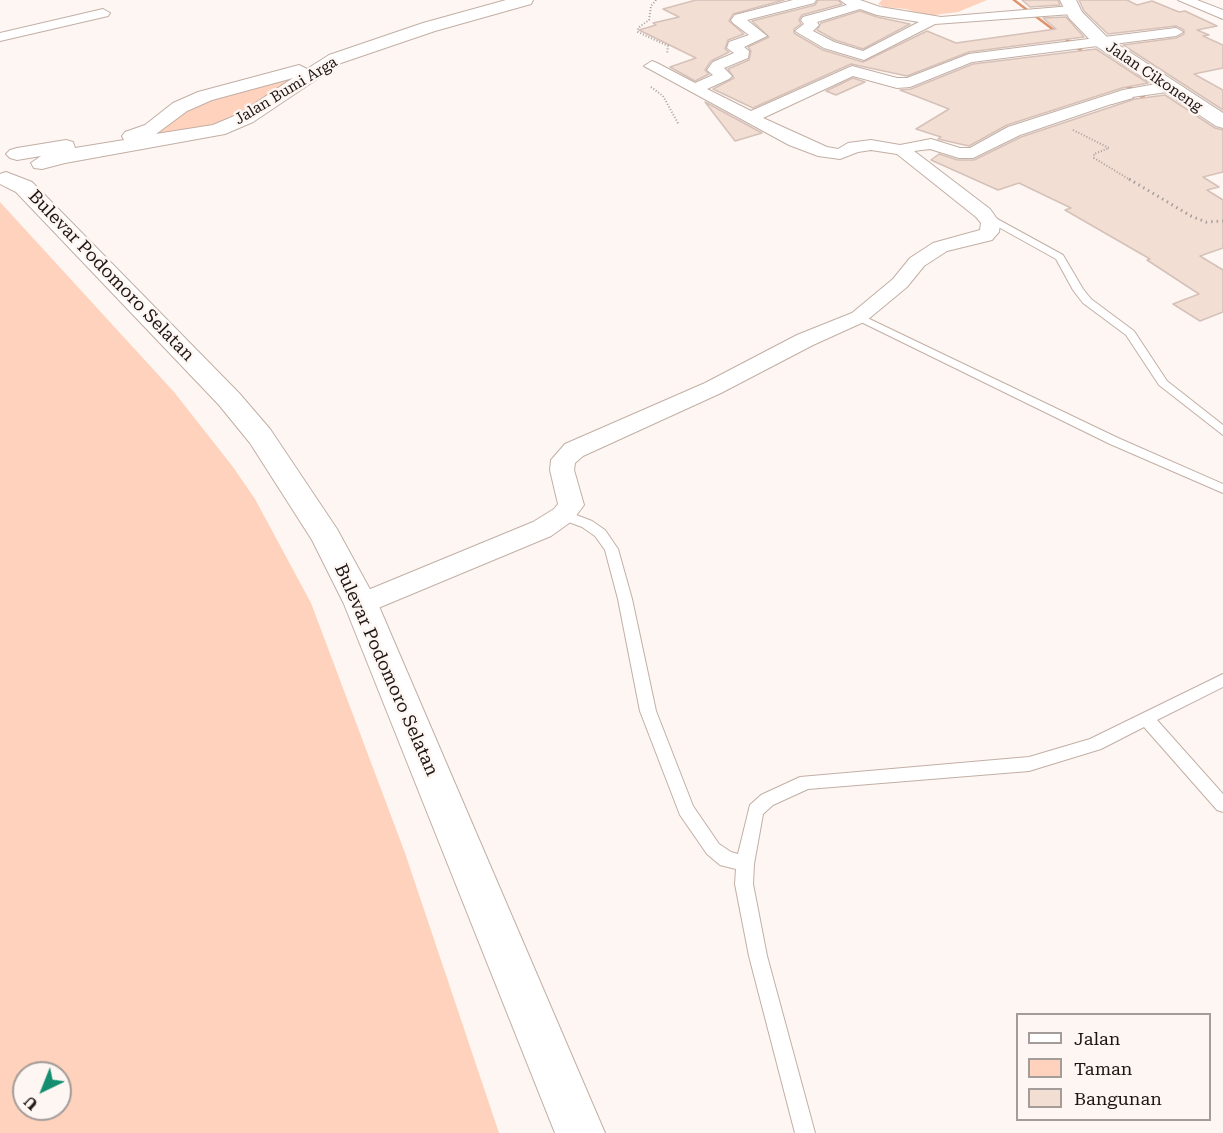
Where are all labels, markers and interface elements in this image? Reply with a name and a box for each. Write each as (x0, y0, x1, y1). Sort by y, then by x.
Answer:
street label: Jalan Cikoneng (1102, 38, 1206, 116)
street label: Jalan Bumi Arga (231, 53, 341, 129)
street label: Bulevar Podomoro Selatan (24, 186, 198, 366)
street label: Bulevar Podomoro Selatan (329, 561, 443, 779)
legend (1016, 1013, 1211, 1121)
text: Jalan (1074, 1028, 1120, 1049)
text: Taman (1074, 1058, 1132, 1079)
north arrow (12, 1061, 72, 1121)
text: Bangunan (1074, 1088, 1162, 1109)
text: U (20, 1092, 42, 1114)

